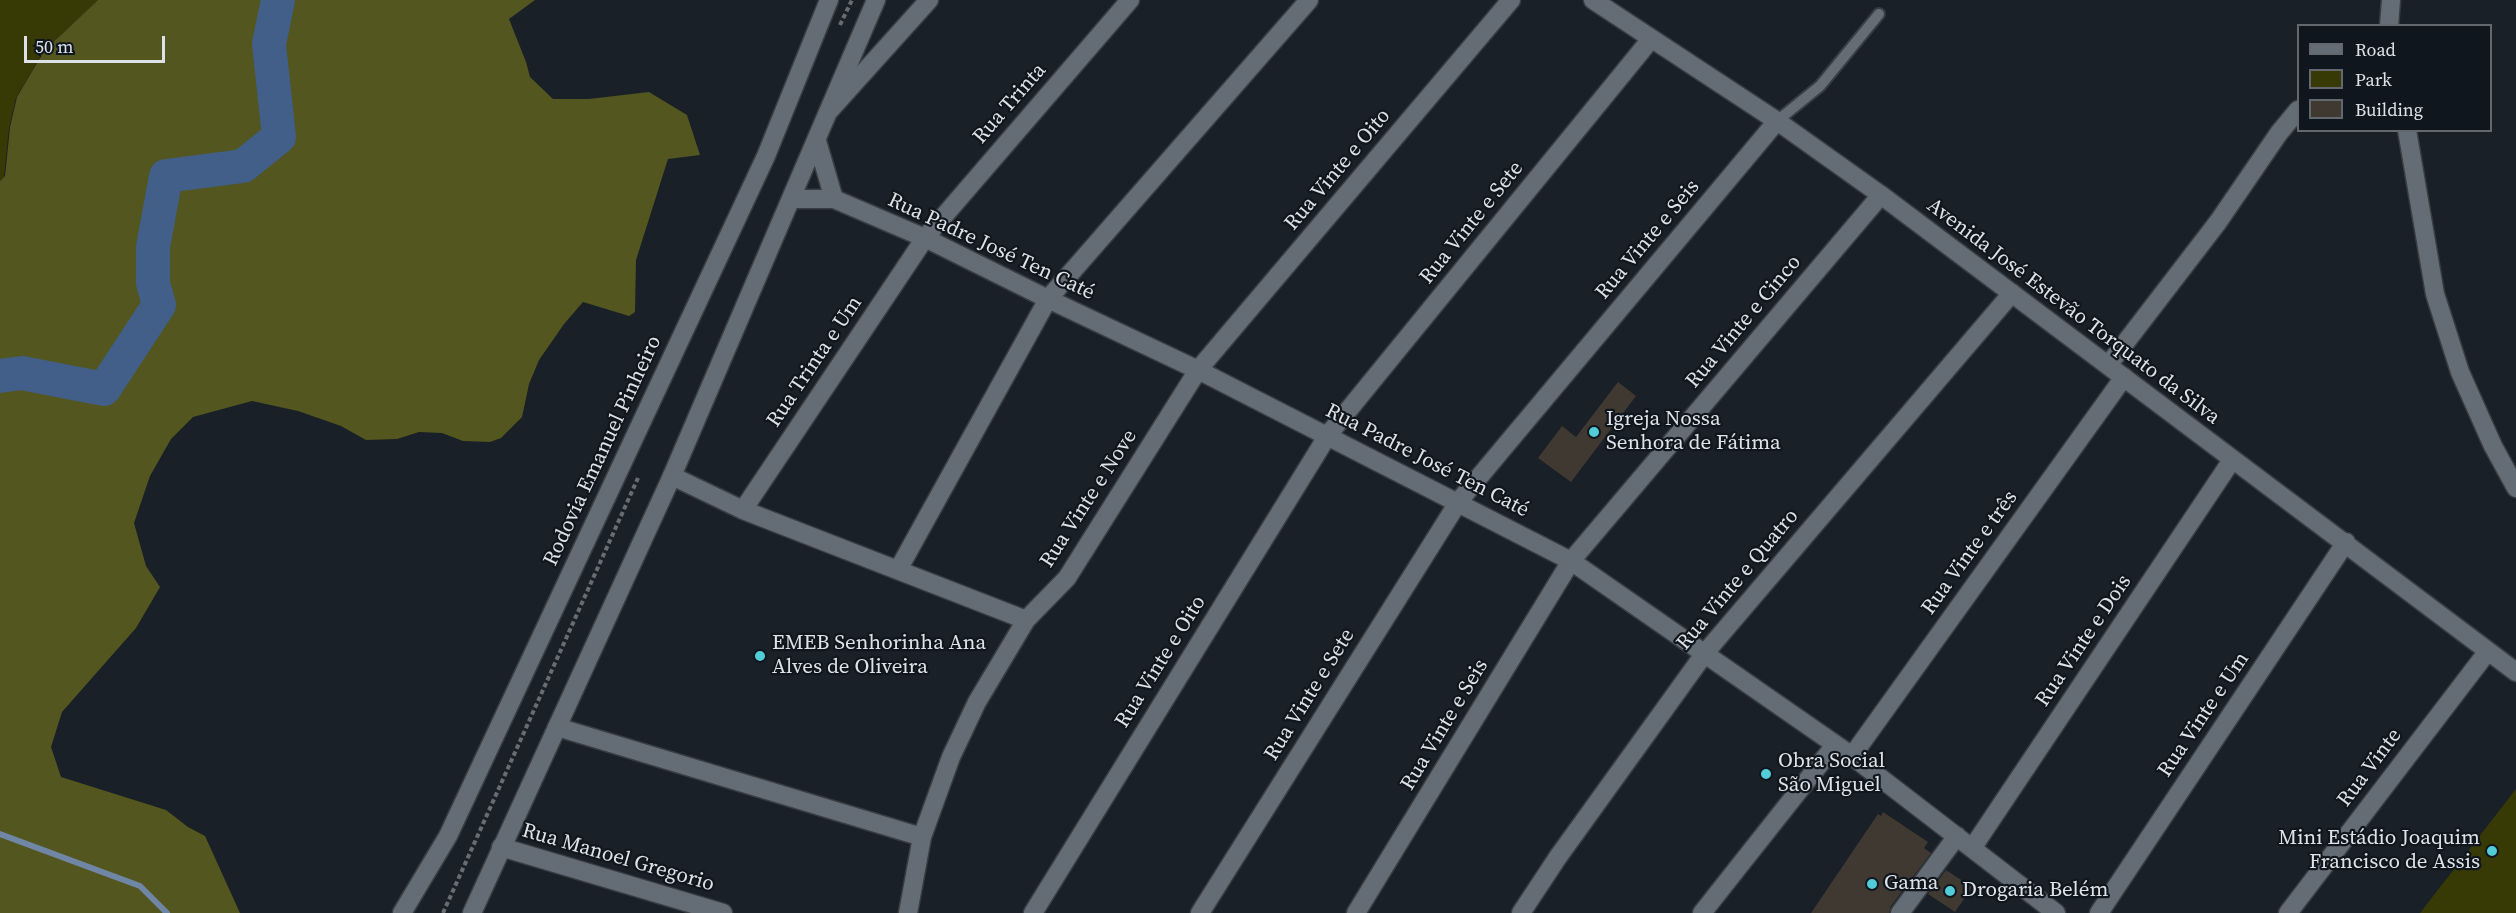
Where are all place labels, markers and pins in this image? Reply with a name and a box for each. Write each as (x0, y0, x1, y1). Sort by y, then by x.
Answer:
place label: Igreja Nossa Senhora de Fátima (1606, 407, 1781, 457)
marker: Igreja Nossa Senhora de Fátima (1587, 425, 1601, 439)
place label: EMEB Senhorinha Ana Alves de Oliveira (772, 631, 986, 681)
marker: EMEB Senhorinha Ana Alves de Oliveira (753, 649, 767, 663)
place label: Obra Social São Miguel (1778, 749, 1885, 799)
marker: Obra Social São Miguel (1759, 767, 1773, 781)
place label: Mini Estádio Joaquim Francisco de Assis (2278, 826, 2480, 876)
marker: Mini Estádio Joaquim Francisco de Assis (2485, 844, 2499, 858)
place label: Gama (1884, 871, 1939, 897)
marker: Gama (1865, 877, 1879, 891)
place label: Drogaria Belém (1962, 878, 2108, 904)
marker: Drogaria Belém (1943, 884, 1957, 898)

